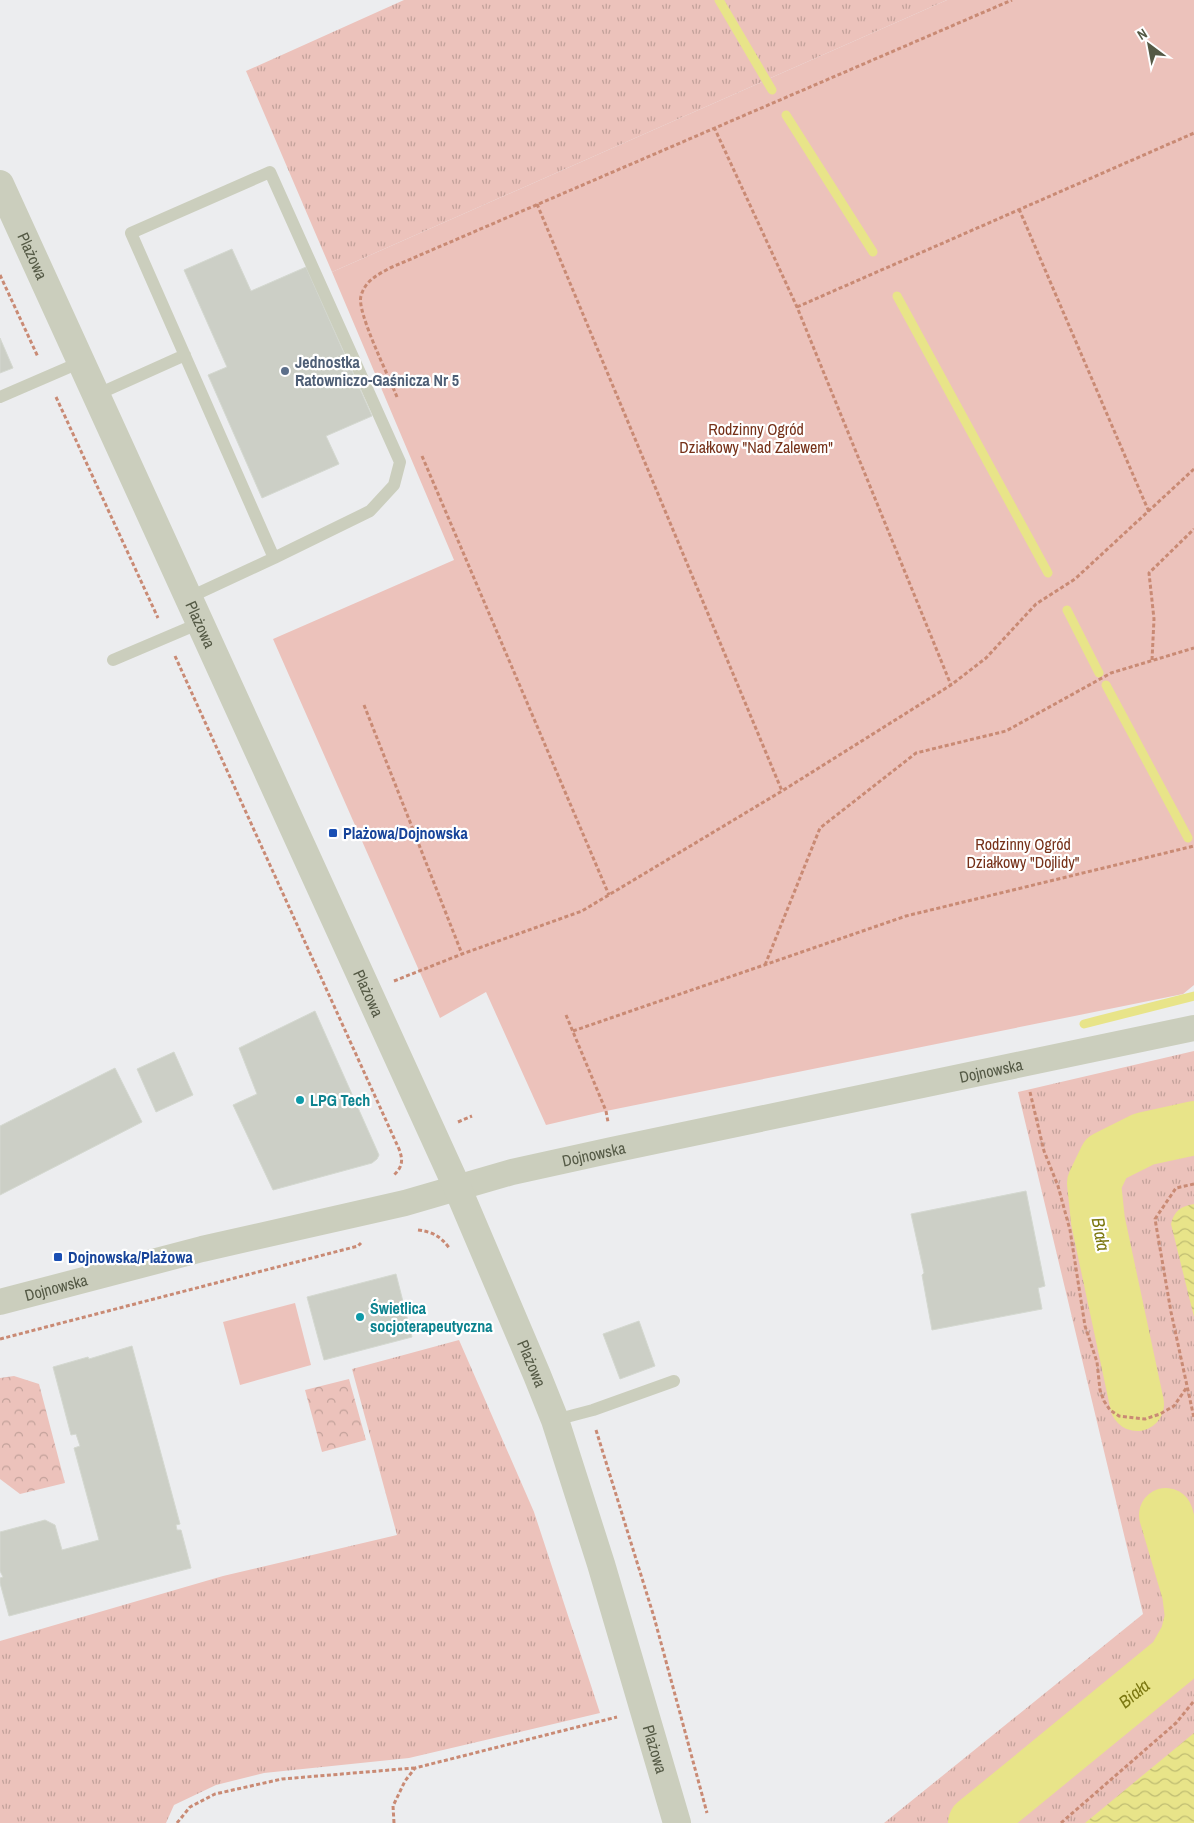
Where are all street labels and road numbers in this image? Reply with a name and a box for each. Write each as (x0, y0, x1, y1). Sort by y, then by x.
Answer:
street label: Plażowa (12, 229, 53, 284)
street label: Plażowa (180, 597, 221, 652)
street label: Plażowa (348, 966, 389, 1021)
street label: Dojnowska (957, 1053, 1025, 1088)
street label: Dojnowska (560, 1136, 628, 1172)
street label: Dojnowska (22, 1268, 91, 1306)
street label: Plażowa (512, 1336, 552, 1391)
street label: Plażowa (638, 1722, 673, 1777)

